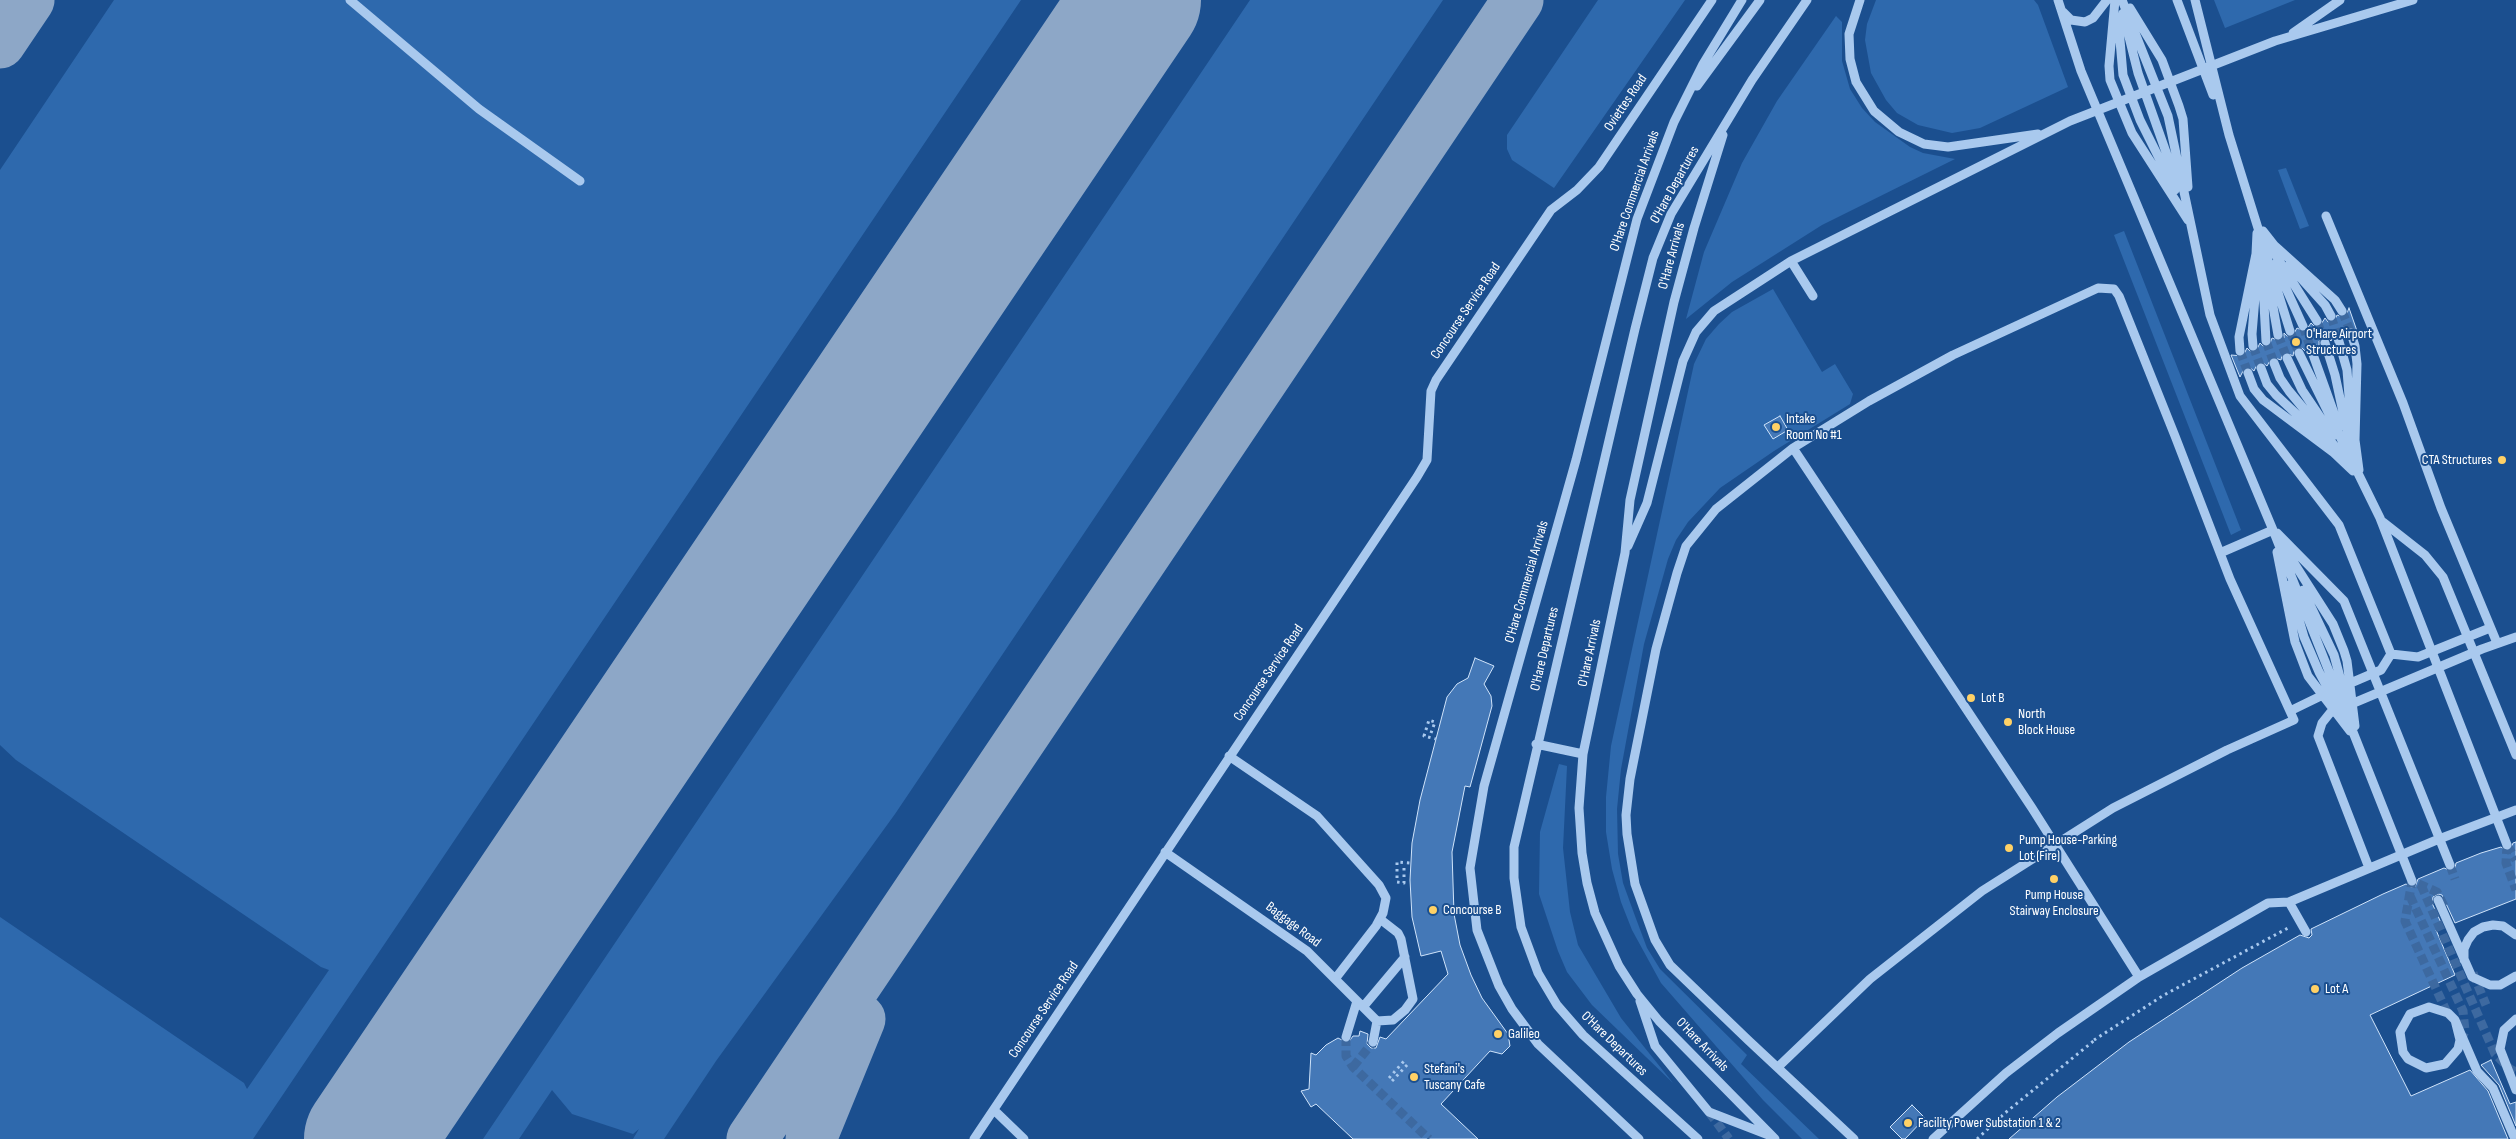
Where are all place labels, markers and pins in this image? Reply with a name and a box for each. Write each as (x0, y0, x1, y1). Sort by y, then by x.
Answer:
place label: O'Hare Airport Structures (2306, 326, 2372, 358)
marker: O'Hare Airport Structures (2290, 336, 2302, 348)
place label: Intake Room No #1 (1786, 411, 1842, 444)
marker: Intake Room No #1 (1770, 421, 1782, 433)
place label: CTA Structures (2422, 452, 2492, 468)
marker: CTA Structures (2496, 454, 2508, 466)
place label: Lot B (1981, 690, 2005, 706)
marker: Lot B (1965, 692, 1977, 704)
place label: North Block House (2018, 706, 2075, 739)
marker: North Block House (2002, 716, 2014, 728)
place label: Pump House-Parking Lot (Fire) (2019, 832, 2117, 864)
marker: Pump House-Parking Lot (Fire) (2003, 842, 2015, 854)
marker: Pump House Stairway Enclosure (2048, 873, 2060, 885)
place label: Pump House Stairway Enclosure (2009, 887, 2099, 920)
place label: Concourse B (1443, 902, 1502, 918)
marker: Concourse B (1427, 904, 1439, 916)
place label: Lot A (2325, 981, 2348, 997)
marker: Lot A (2309, 983, 2321, 995)
place label: Galileo (1508, 1026, 1540, 1042)
marker: Galileo (1492, 1028, 1504, 1040)
place label: Stefani's Tuscany Cafe (1424, 1061, 1485, 1094)
marker: Stefani's Tuscany Cafe (1408, 1071, 1420, 1083)
place label: Facility Power Substation 1 & 2 (1918, 1115, 2061, 1131)
marker: Facility Power Substation 1 & 2 (1902, 1117, 1914, 1129)

